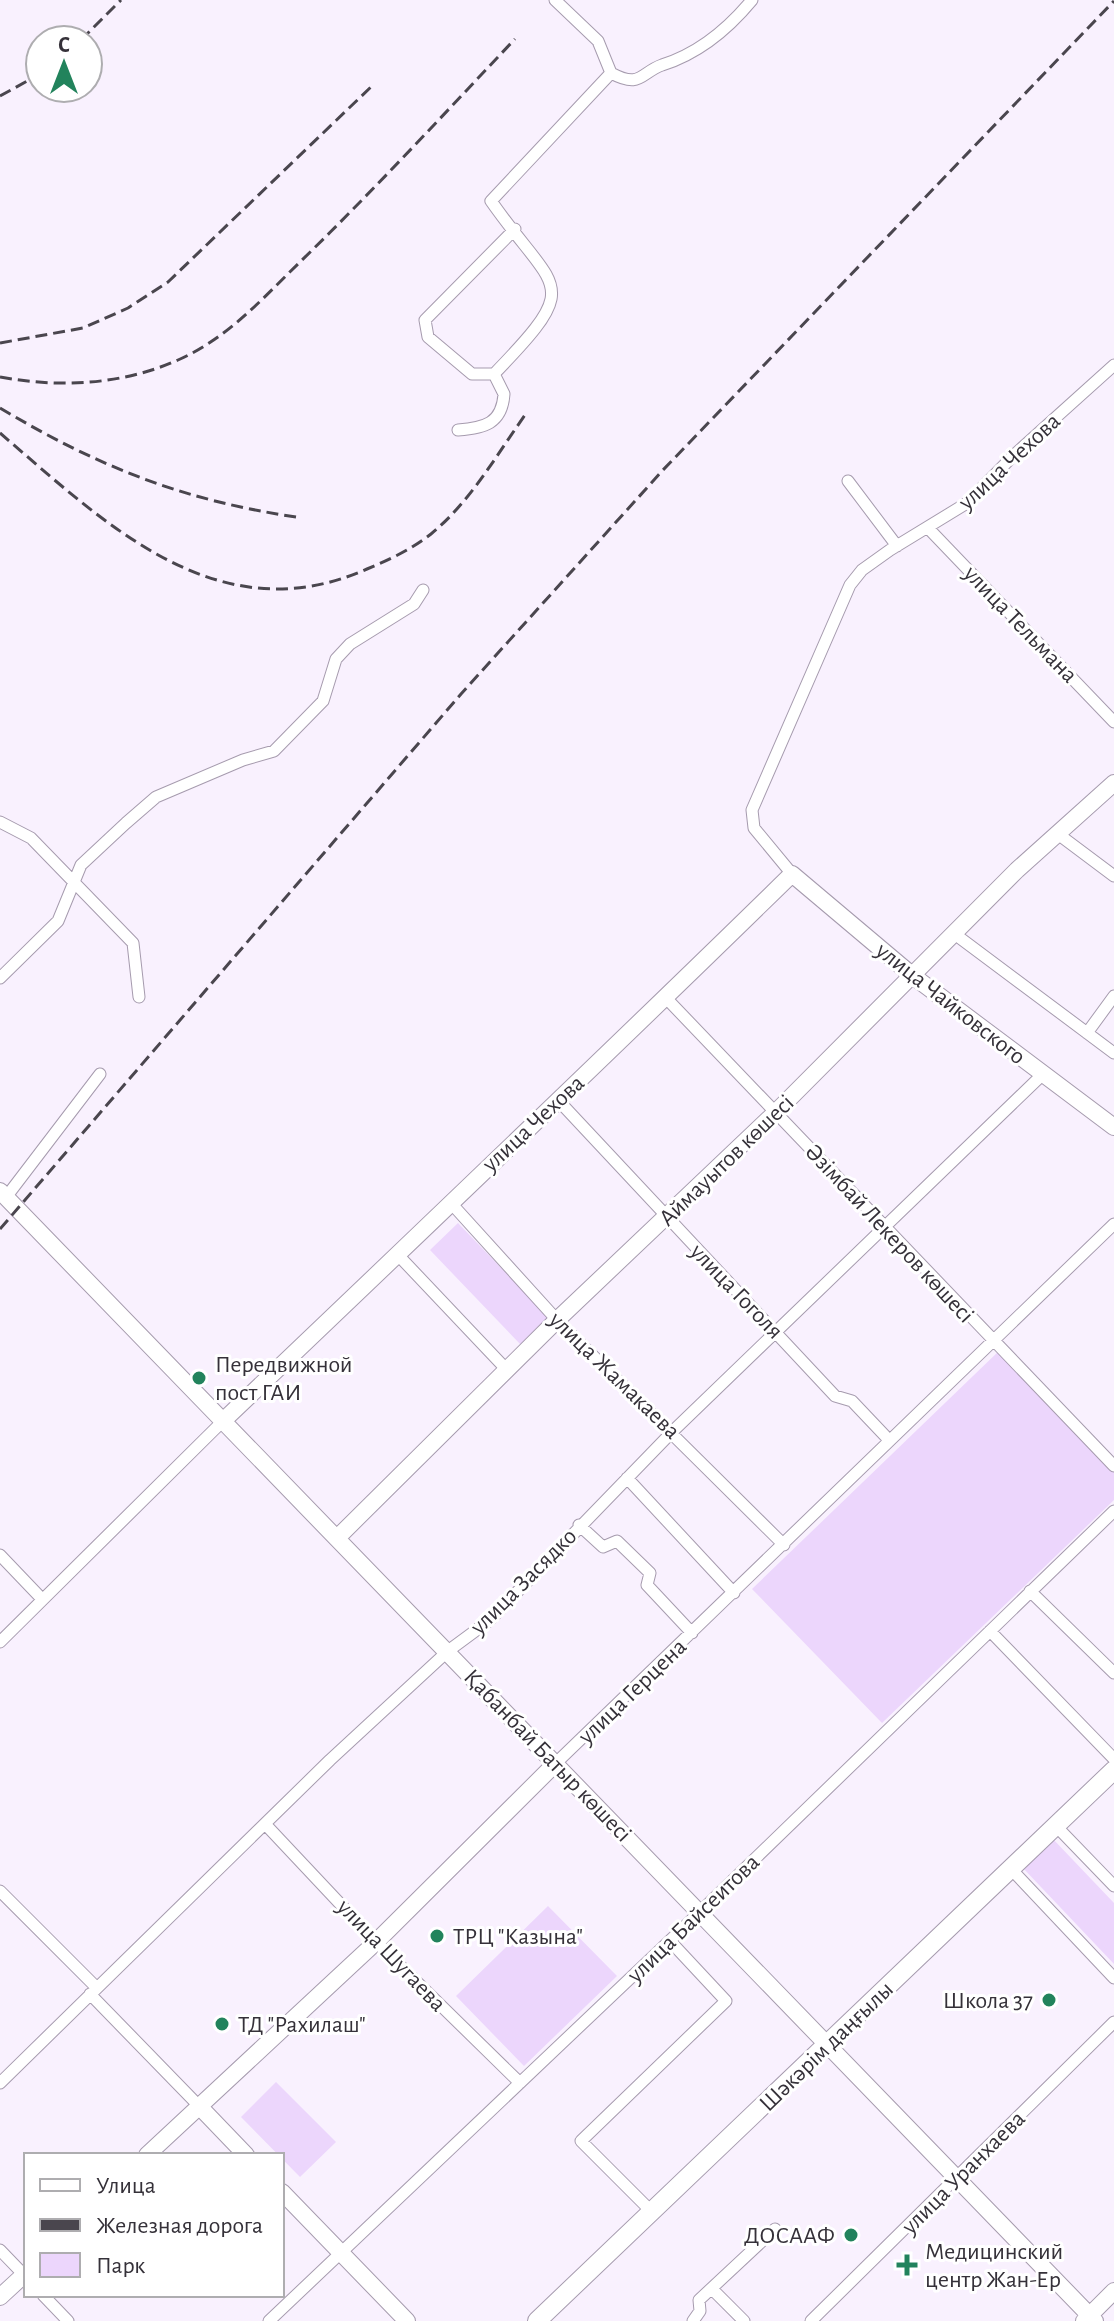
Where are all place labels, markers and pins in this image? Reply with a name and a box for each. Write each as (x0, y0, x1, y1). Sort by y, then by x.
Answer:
place label: Передвижной пост ГАИ (215, 1353, 353, 1405)
marker: Передвижной пост ГАИ (190, 1369, 208, 1387)
place label: ТРЦ "Казына" (453, 1925, 583, 1949)
marker: ТРЦ "Казына" (428, 1927, 446, 1945)
place label: Школа 37 (943, 1989, 1033, 2013)
marker: Школа 37 (1040, 1991, 1058, 2009)
place label: ТД "Рахилаш" (238, 2013, 366, 2037)
marker: ТД "Рахилаш" (213, 2015, 231, 2033)
place label: ДОСААФ (744, 2224, 835, 2248)
marker: ДОСААФ (842, 2226, 860, 2244)
place label: Медицинский центр Жан-Ер (925, 2240, 1063, 2292)
marker: Медицинский центр Жан-Ер (896, 2254, 918, 2276)

